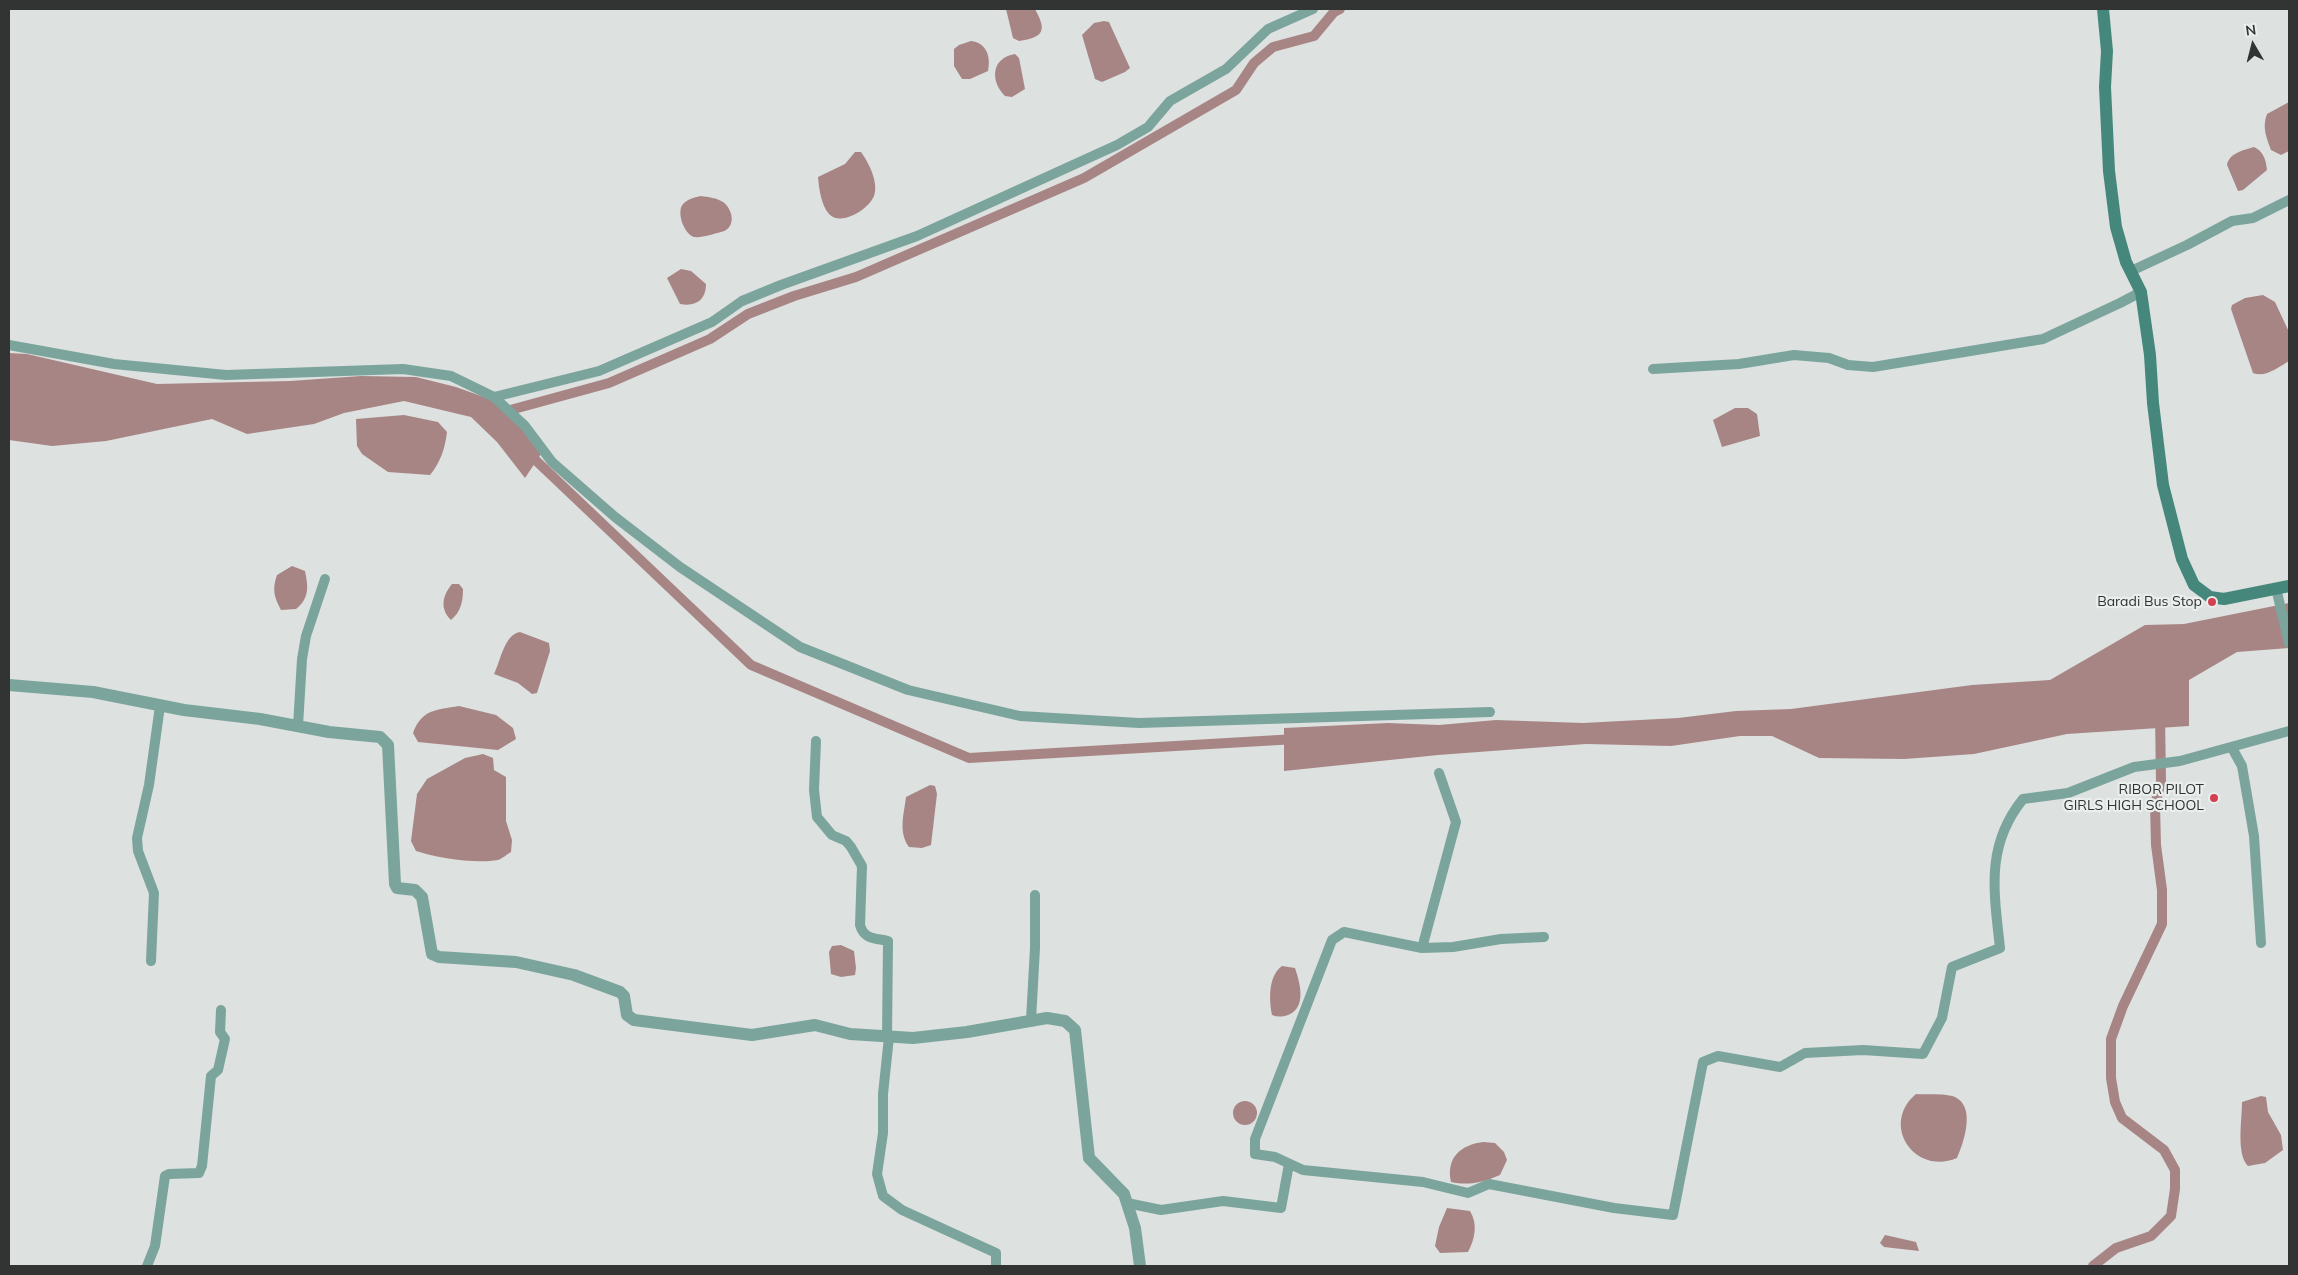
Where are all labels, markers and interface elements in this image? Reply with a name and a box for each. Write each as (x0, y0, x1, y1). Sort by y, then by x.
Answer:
north arrow (2228, 20, 2278, 70)
text: N (2244, 20, 2257, 40)
place label: Baradi Bus Stop (2097, 594, 2202, 610)
marker: Baradi Bus Stop (2206, 596, 2218, 608)
place label: RIBOR PILOT GIRLS HIGH SCHOOL (2063, 782, 2204, 814)
marker: RIBOR PILOT GIRLS HIGH SCHOOL (2208, 792, 2220, 804)

